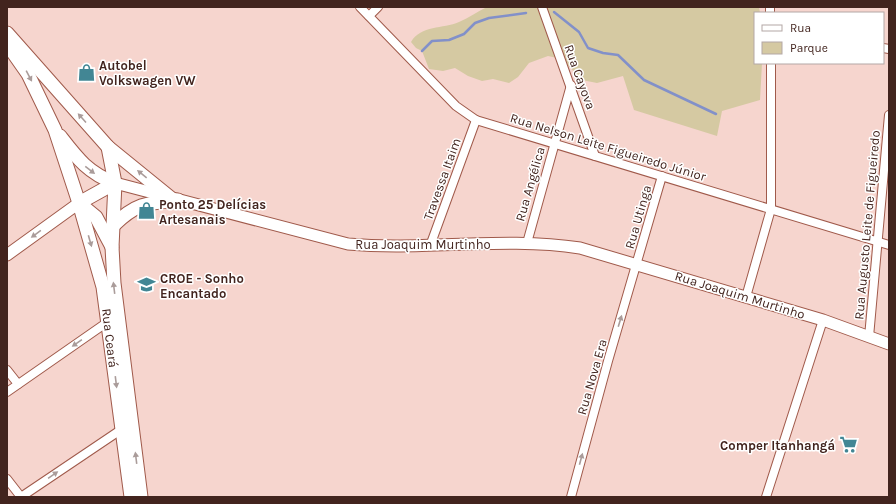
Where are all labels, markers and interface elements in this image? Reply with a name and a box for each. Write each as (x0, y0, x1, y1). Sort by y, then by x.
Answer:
legend (754, 12, 884, 64)
text: Rua (790, 21, 811, 35)
text: Parque (790, 41, 828, 55)
street label: Rua Cayova (561, 42, 599, 112)
place label: Autobel Volkswagen VW (99, 58, 196, 88)
shop icon: Autobel Volkswagen VW (76, 62, 96, 82)
one-way arrow (26, 70, 32, 82)
street label: Rua Nelson Leite Figueiredo Júnior (508, 110, 708, 184)
one-way arrow (78, 113, 87, 123)
street label: Rua Augusto Leite de Figueiredo (851, 130, 883, 320)
street label: Travessa Itaim (420, 136, 464, 222)
street label: Rua Angélica (512, 145, 548, 223)
one-way arrow (84, 166, 95, 174)
one-way arrow (137, 170, 148, 179)
street label: Rua Utinga (622, 183, 654, 251)
place label: Ponto 25 Delícias Artesanais (159, 197, 266, 227)
shop icon: Ponto 25 Delícias Artesanais (136, 201, 156, 221)
one-way arrow (31, 230, 42, 238)
one-way arrow (87, 235, 93, 247)
street label: Rua Joaquim Murtinho (355, 237, 491, 253)
street label: Rua Joaquim Murtinho (673, 268, 807, 323)
place label: CROE - Sonho Encantado (160, 271, 244, 301)
school or university icon: CROE - Sonho Encantado (137, 275, 157, 295)
one-way arrow (111, 282, 117, 294)
street label: Rua Ceará (99, 307, 121, 369)
one-way arrow (617, 314, 623, 326)
street label: Rua Nova Era (574, 337, 610, 417)
one-way arrow (72, 339, 82, 347)
one-way arrow (113, 376, 119, 388)
supermarket icon: Comper Itanhangá (838, 435, 858, 455)
place label: Comper Itanhangá (720, 438, 835, 453)
one-way arrow (133, 452, 139, 464)
one-way arrow (578, 453, 584, 465)
one-way arrow (48, 471, 59, 479)

